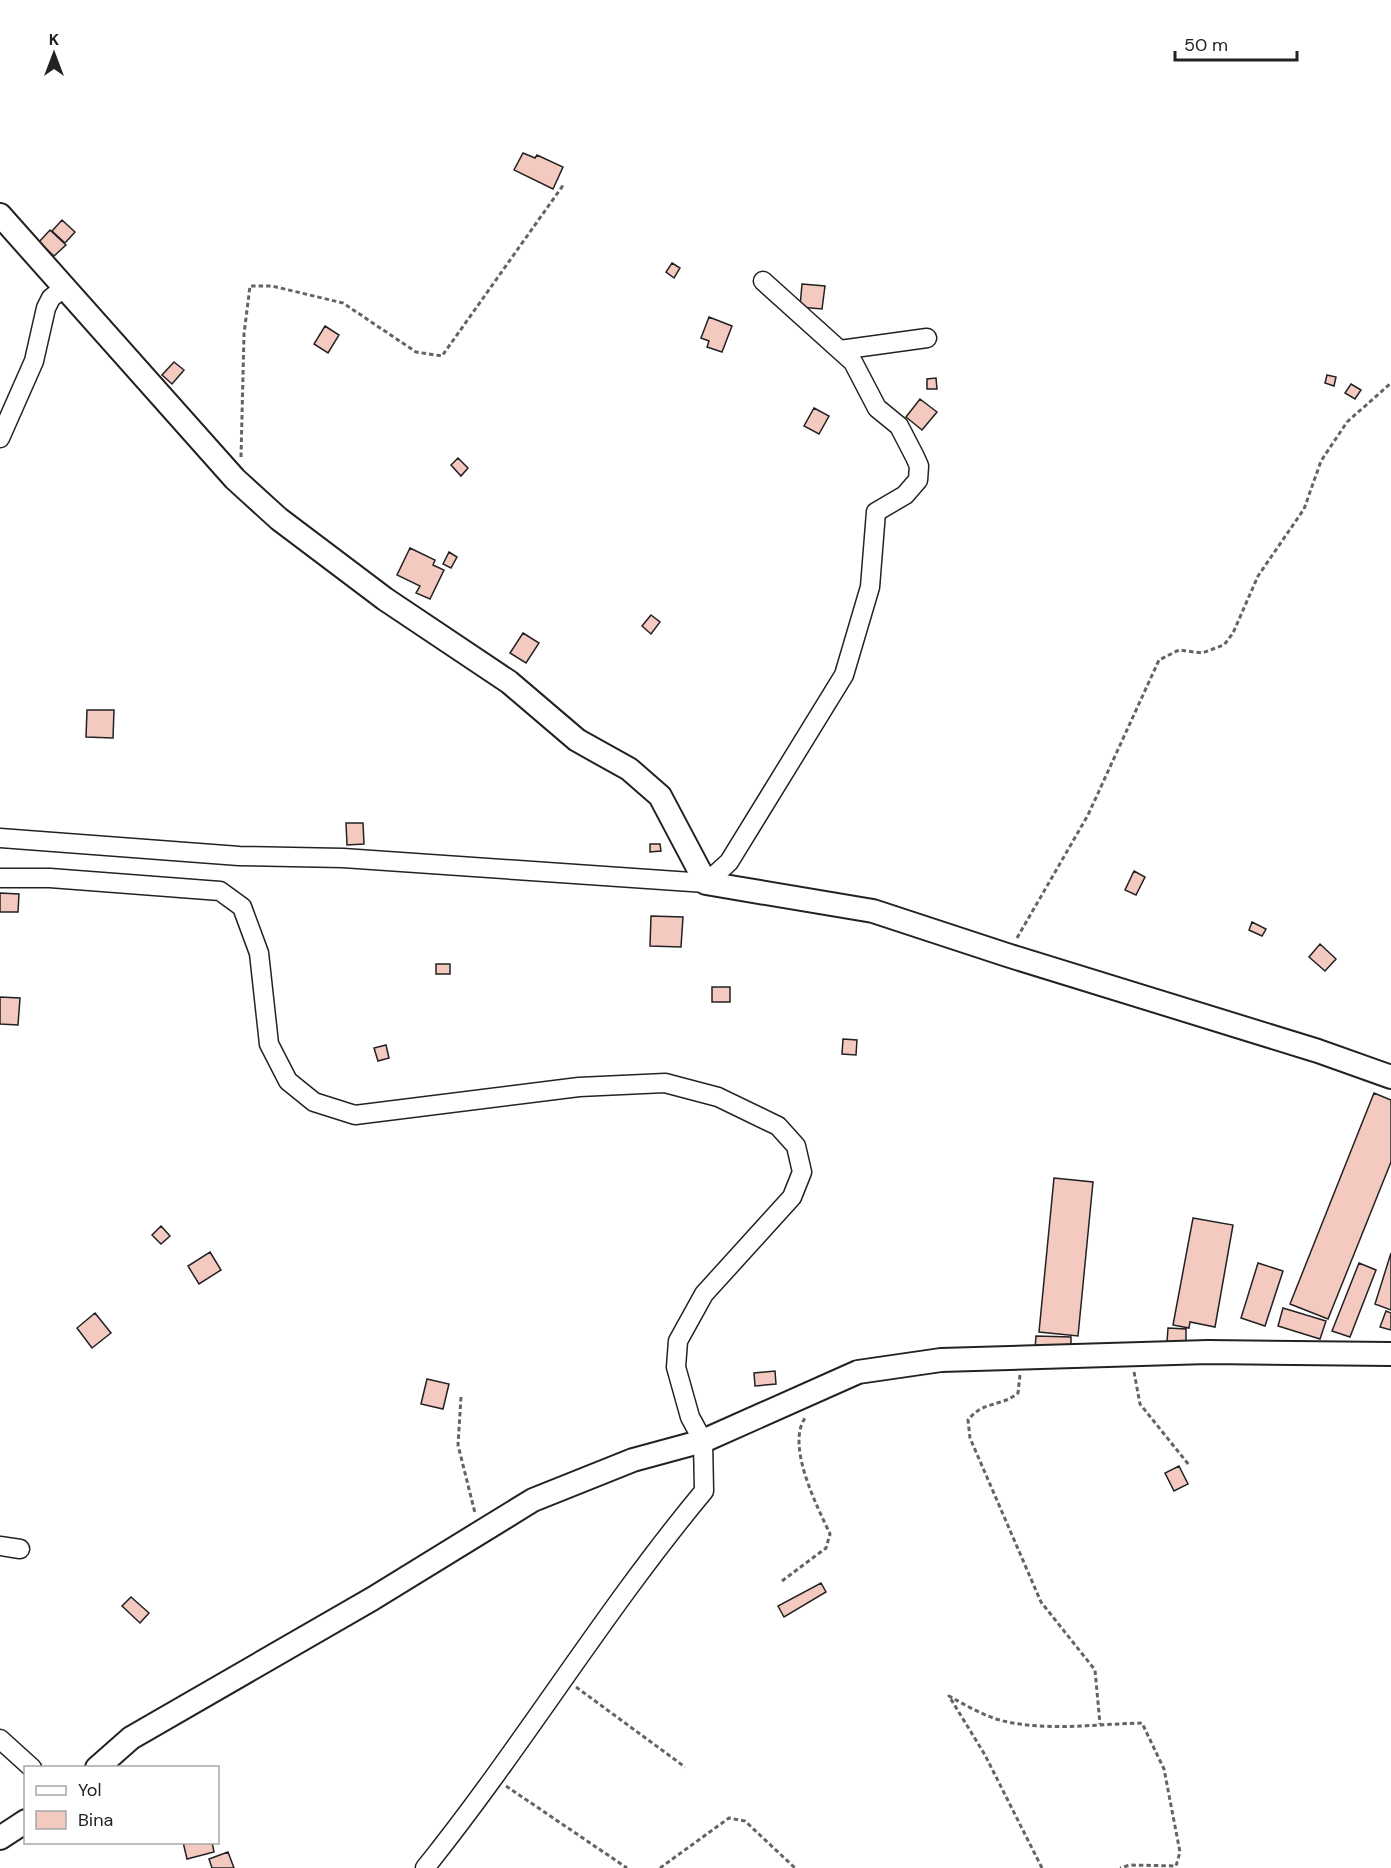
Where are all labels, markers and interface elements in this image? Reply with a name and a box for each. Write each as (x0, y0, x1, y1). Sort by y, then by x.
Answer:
north arrow (24, 24, 84, 84)
scale bar (1175, 24, 1296, 62)
text: K (49, 29, 60, 50)
text: 50 m (1184, 33, 1228, 57)
legend (24, 1766, 219, 1844)
text: Yol (78, 1778, 102, 1802)
text: Bina (78, 1808, 113, 1832)

